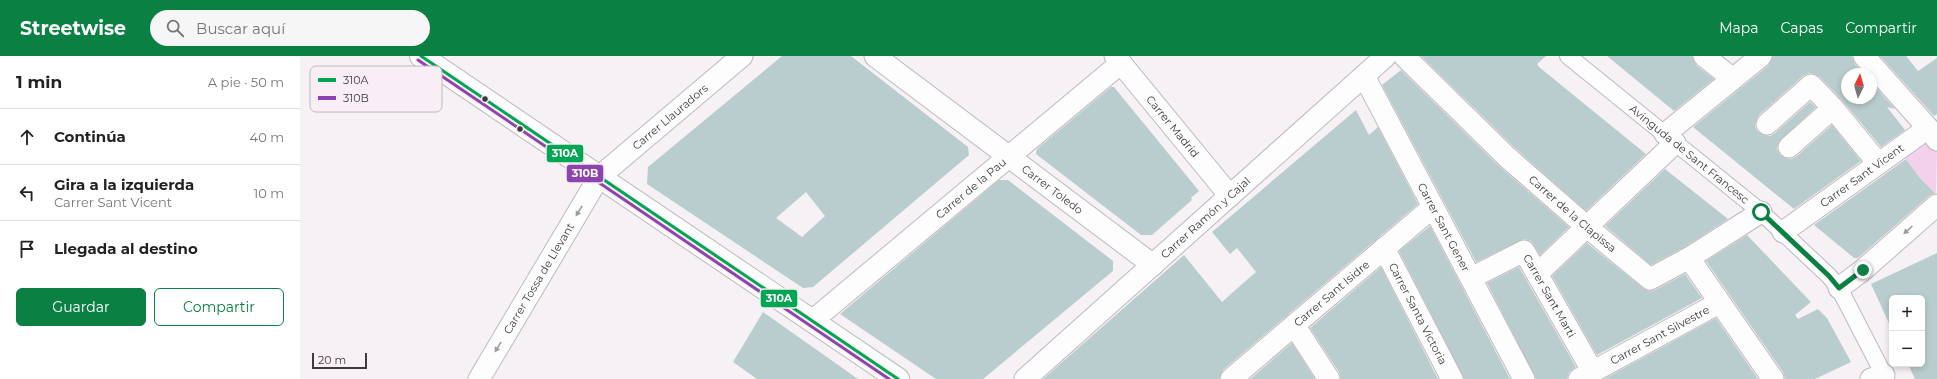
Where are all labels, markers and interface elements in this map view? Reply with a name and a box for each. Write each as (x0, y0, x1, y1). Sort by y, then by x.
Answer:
search box (150, 10, 430, 46)
text: Streetwise (20, 17, 126, 40)
icon: search (164, 17, 186, 39)
text: Buscar aquí (196, 19, 285, 38)
text: Mapa (1719, 19, 1759, 37)
text: Capas (1781, 19, 1823, 37)
text: Compartir (1845, 19, 1917, 37)
legend (310, 66, 442, 112)
north arrow (1841, 68, 1877, 104)
text: 1 min (16, 72, 62, 92)
text: 310A (343, 73, 368, 87)
text: A pie · 50 m (208, 74, 284, 90)
street label: Carrer Llauradors (629, 81, 711, 153)
text: 310B (343, 91, 369, 105)
street label: Carrer Madrid (1143, 92, 1202, 160)
unlabelled marker (480, 94, 490, 104)
street label: Avinguda de Sant Francesc (1627, 101, 1752, 207)
unlabelled marker (515, 124, 525, 134)
icon: ahead (16, 126, 38, 148)
text: Continúa (54, 127, 126, 146)
text: 40 m (250, 129, 284, 145)
street label: Carrer Sant Vicent (1817, 140, 1907, 210)
line badge: 310A (546, 144, 584, 163)
text: 310A (551, 146, 579, 160)
street label: Carrer de la Pau (933, 155, 1009, 222)
street label: Carrer Toledo (1019, 162, 1086, 217)
line badge: 310B (566, 164, 604, 183)
text: 310B (571, 166, 598, 180)
street label: Carrer de la Clapissa (1526, 172, 1619, 255)
street label: Carrer Ramón y Cajal (1158, 174, 1253, 261)
text: Gira a la izquierda (54, 175, 194, 194)
street label: Carrer Sant Gener (1415, 180, 1473, 274)
icon: left (16, 182, 38, 204)
text: 10 m (254, 185, 284, 201)
text: Carrer Sant Vicent (54, 194, 172, 210)
route start (1752, 203, 1770, 221)
one-way arrow (575, 206, 583, 216)
street label: Carrer Tossa de Llevant (500, 220, 577, 336)
one-way arrow (1903, 226, 1913, 235)
icon: arrive (16, 238, 38, 260)
text: Llegada al destino (54, 239, 198, 258)
street label: Carrer Sant Marti (1520, 252, 1579, 340)
street label: Carrer Sant Isidre (1291, 257, 1372, 330)
street label: Carrer Santa Victoria (1386, 260, 1450, 367)
route end (1854, 261, 1872, 279)
button: Guardar (16, 288, 146, 326)
button: Compartir (154, 288, 284, 326)
line badge: 310A (760, 289, 798, 308)
text: 310A (765, 291, 793, 305)
map controls (1889, 295, 1925, 367)
button: + (1889, 295, 1925, 331)
street label: Carrer Sant Silvestre (1608, 302, 1712, 368)
button: − (1889, 331, 1925, 367)
one-way arrow (495, 341, 502, 353)
scale bar (312, 351, 367, 370)
text: 20 m (318, 353, 346, 367)

